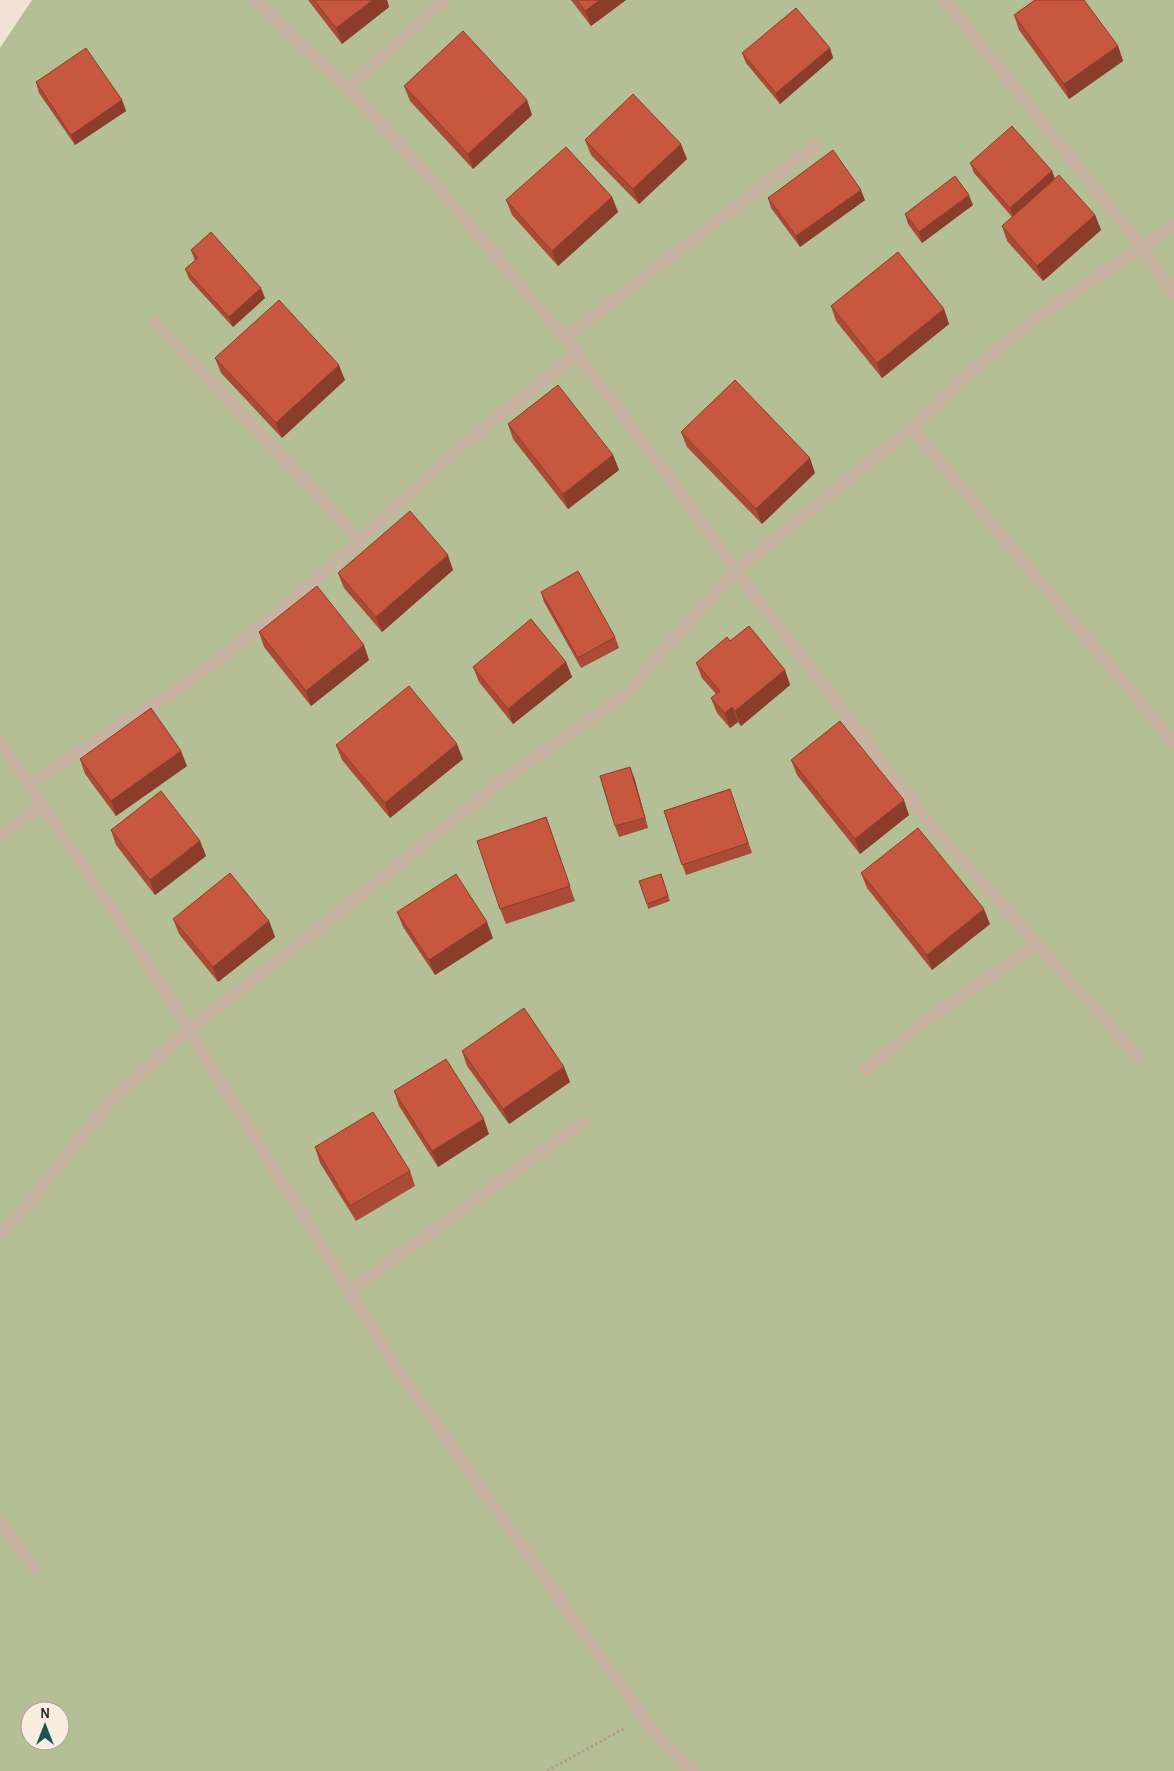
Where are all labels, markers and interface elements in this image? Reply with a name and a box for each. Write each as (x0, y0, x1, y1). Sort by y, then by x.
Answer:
north arrow (20, 1701, 70, 1751)
text: N (40, 1707, 50, 1721)

